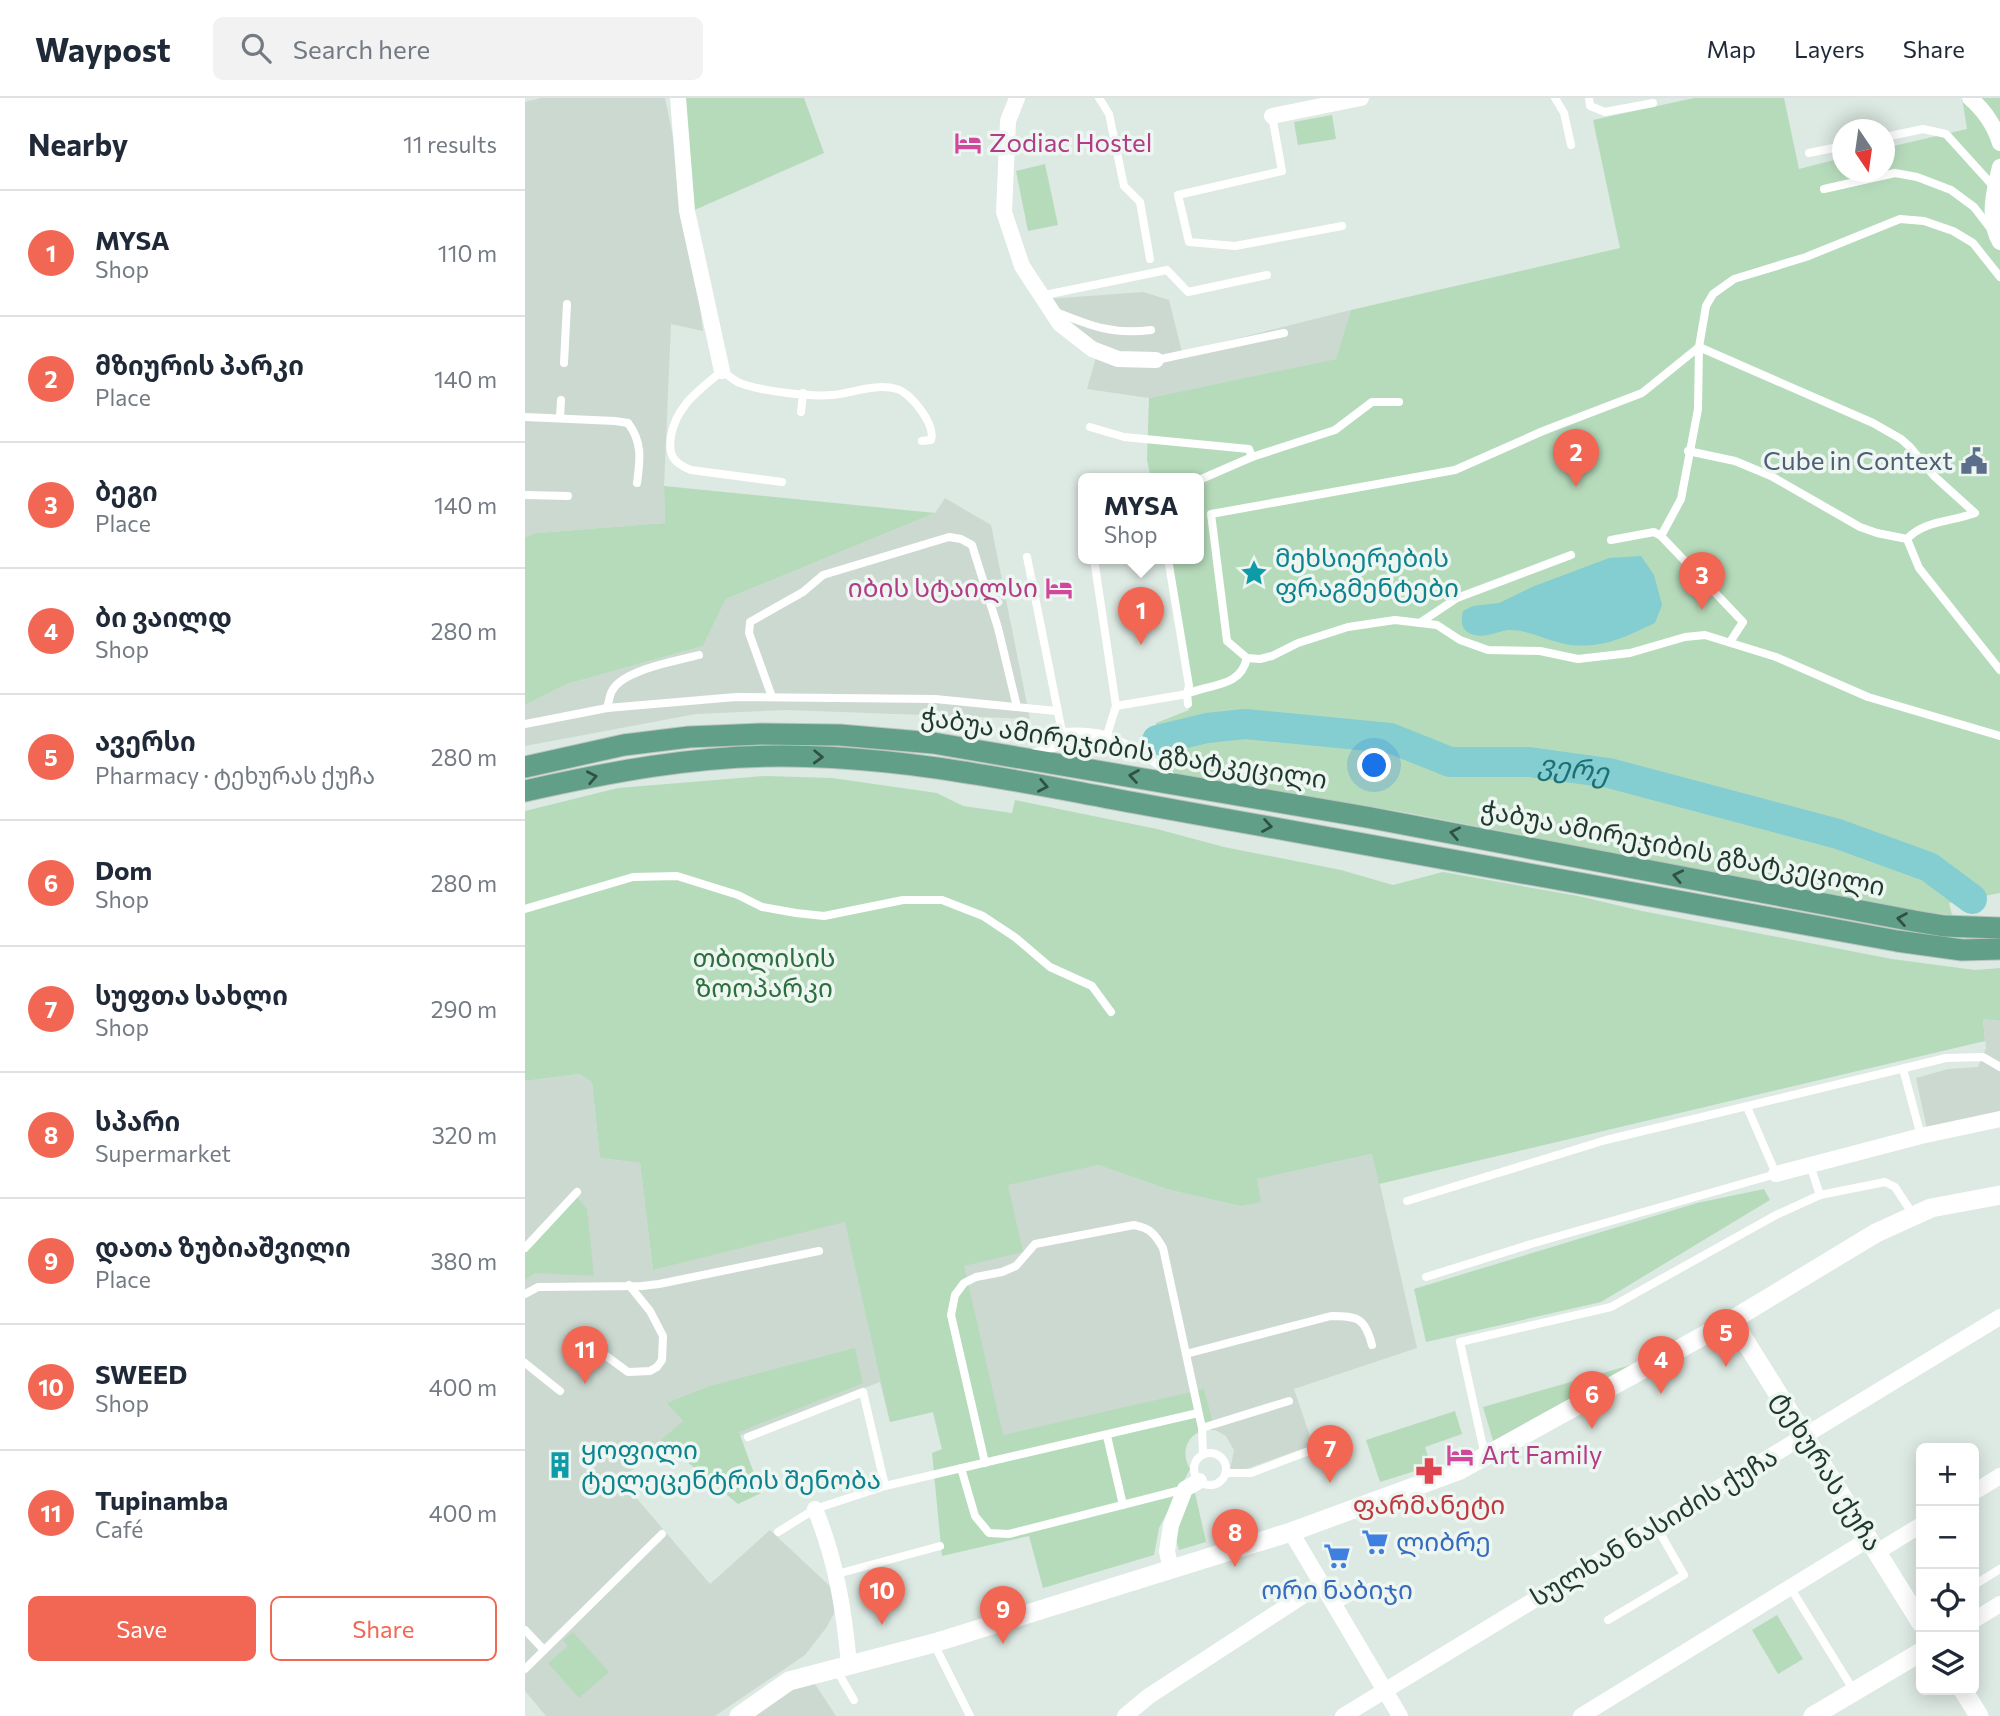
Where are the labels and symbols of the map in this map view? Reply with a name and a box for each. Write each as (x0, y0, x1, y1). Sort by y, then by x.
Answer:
north arrow (1832, 119, 1895, 182)
place label: Zodiac Hostel (989, 126, 1152, 157)
hotel icon: Zodiac Hostel (953, 128, 983, 158)
pin: 2 (1553, 429, 1599, 487)
place label: Cube in Context (1763, 444, 1953, 475)
public building icon: Cube in Context (1959, 446, 1989, 476)
place label: მეხსიერების ფრაგმენტები (1275, 541, 1459, 603)
pin: 3 (1679, 552, 1725, 610)
place icon: მეხსიერების ფრაგმენტები (1239, 558, 1269, 588)
place label: იბის სტაილსი (848, 571, 1038, 604)
hotel icon: იბის სტაილსი (1044, 573, 1074, 603)
pin: 1 (1118, 587, 1164, 645)
street label: ჭაბუა ამირეჯიბის გზატკეცილი (919, 699, 1330, 796)
water label: ვერე (1536, 745, 1613, 790)
your location (1357, 748, 1391, 782)
one-way arrow (813, 750, 824, 765)
one-way arrow (1128, 769, 1140, 784)
one-way arrow (586, 770, 598, 785)
one-way arrow (1037, 778, 1049, 793)
street label: ჭაბუა ამირეჯიბის გზატკეცილი (1478, 792, 1888, 903)
one-way arrow (1261, 818, 1273, 833)
one-way arrow (1449, 827, 1461, 842)
one-way arrow (1672, 869, 1684, 884)
one-way arrow (1896, 912, 1908, 927)
park label: თბილისის ზოოპარკი (692, 941, 836, 1003)
pin: 5 (1703, 1309, 1749, 1367)
pin: 11 (562, 1326, 608, 1384)
pin: 4 (1638, 1336, 1684, 1394)
pin: 6 (1569, 1371, 1615, 1429)
street label: ტეხურას ქუჩა (1766, 1385, 1890, 1556)
pin: 7 (1307, 1425, 1353, 1483)
place label: ყოფილი ტელეცენტრის შენობა (581, 1433, 881, 1496)
place label: Art Family (1481, 1438, 1602, 1469)
hotel icon: Art Family (1445, 1440, 1475, 1470)
street label: სულხან ნასიძის ქუჩა (1524, 1440, 1783, 1614)
building icon: ყოფილი ტელეცენტრის შენობა (545, 1450, 575, 1480)
pharmacy icon: ფარმანეტი (1414, 1456, 1444, 1486)
place label: ფარმანეტი (1353, 1488, 1505, 1520)
pin: 8 (1212, 1509, 1258, 1567)
place label: ლიბრე (1396, 1525, 1491, 1558)
supermarket icon: ლიბრე (1360, 1527, 1390, 1557)
supermarket icon: ორი ნაბიჯი (1322, 1541, 1352, 1571)
pin: 10 (859, 1567, 905, 1625)
place label: ორი ნაბიჯი (1261, 1573, 1413, 1605)
pin: 9 (980, 1586, 1026, 1644)

